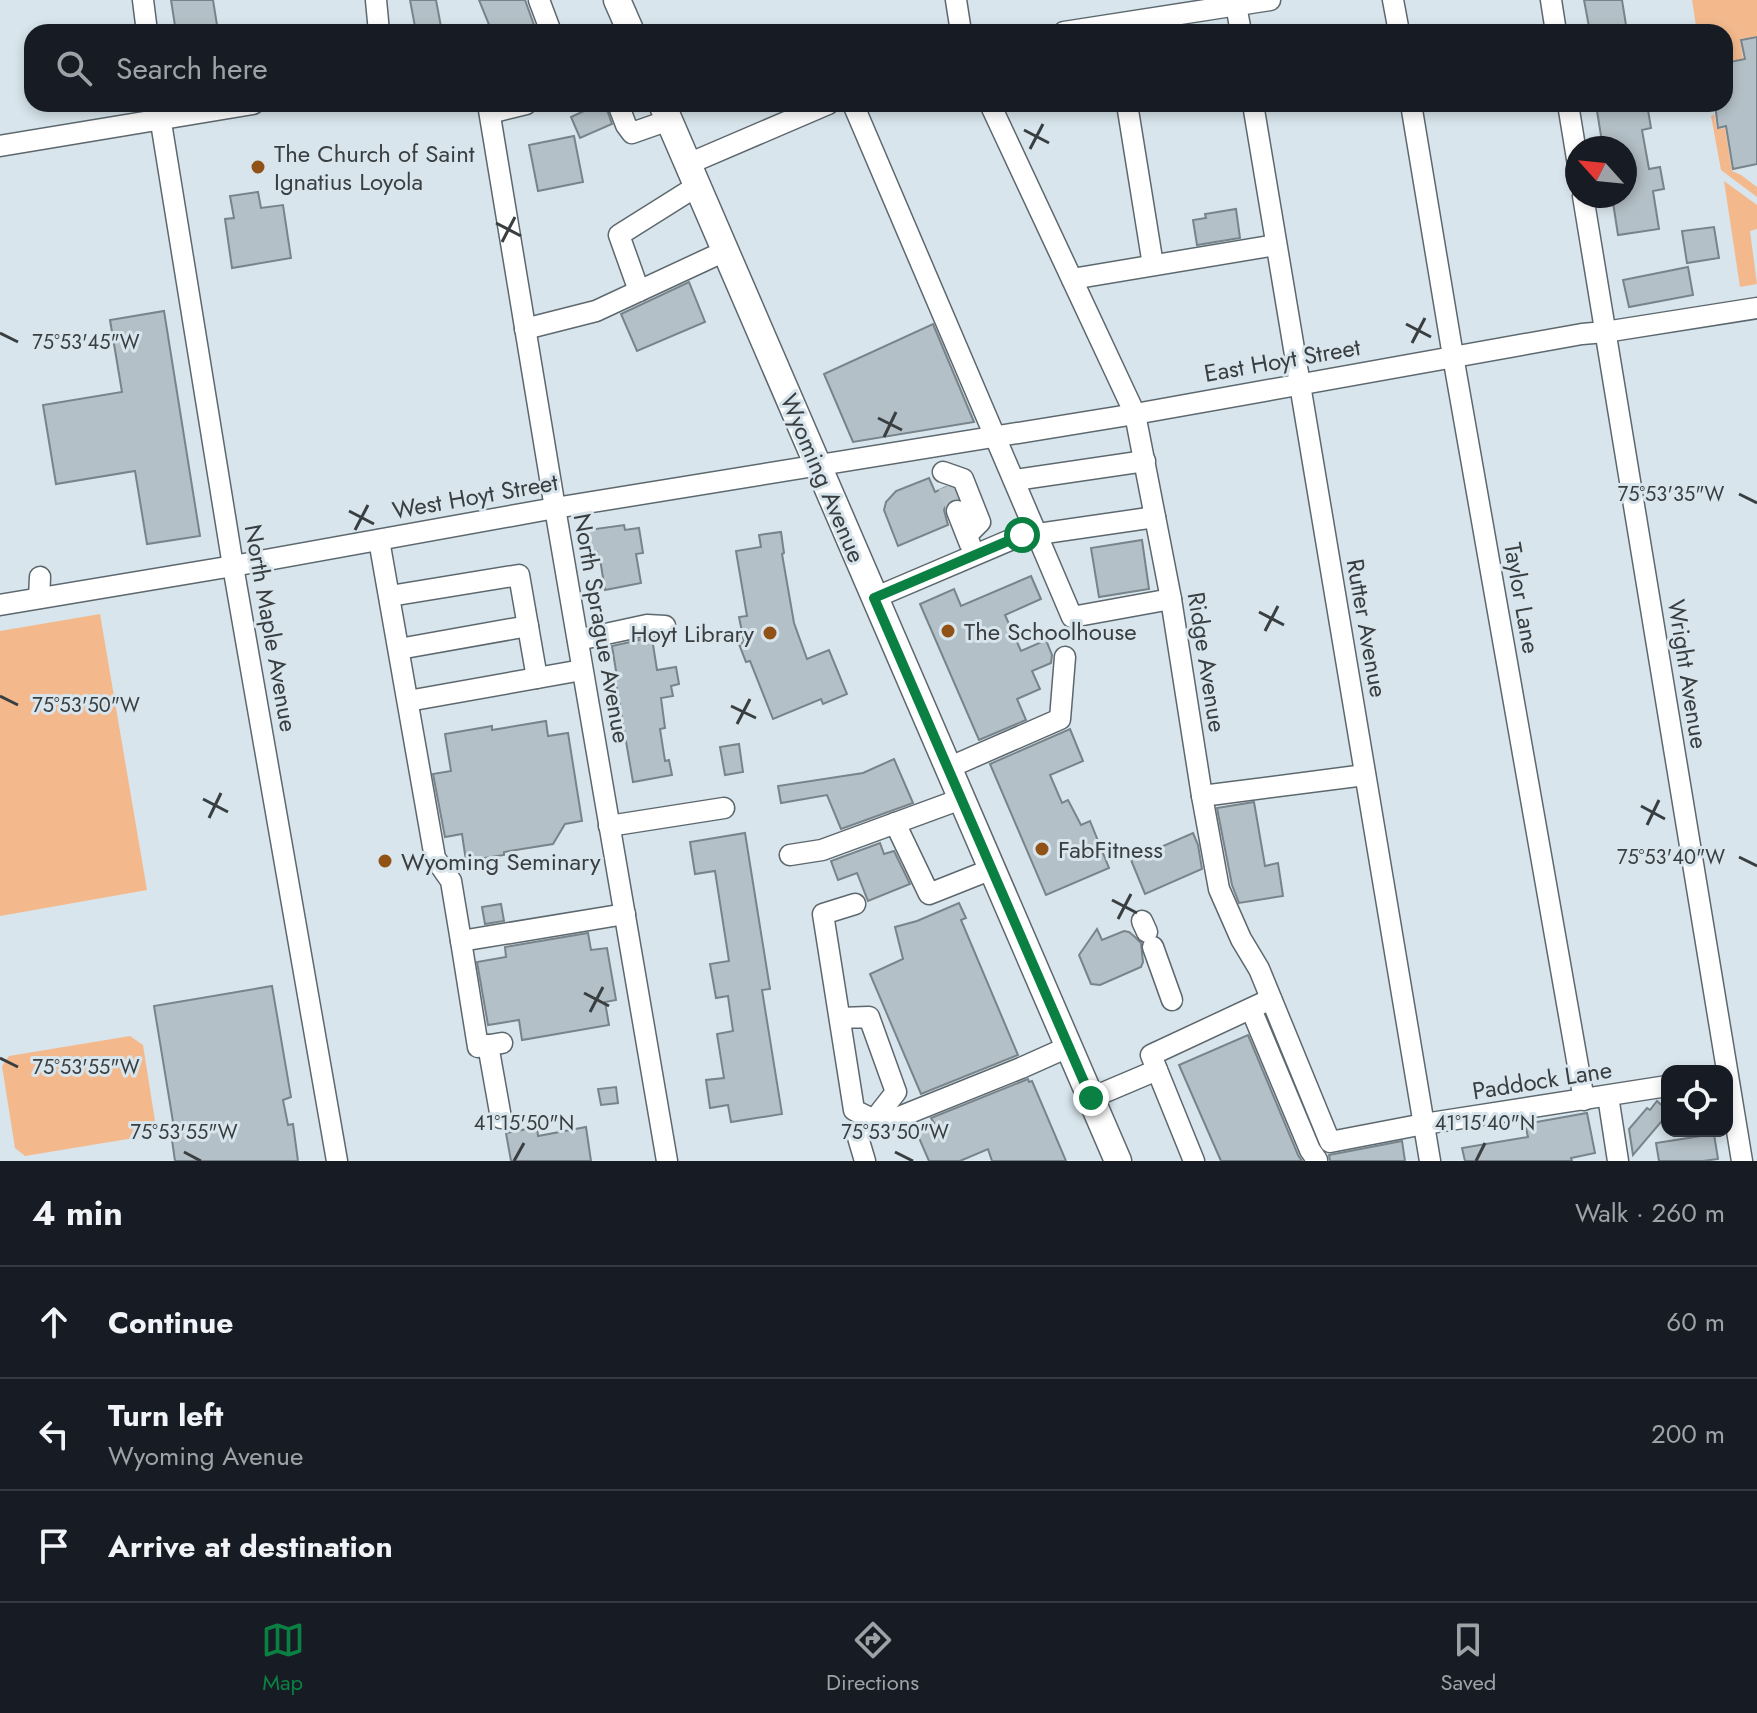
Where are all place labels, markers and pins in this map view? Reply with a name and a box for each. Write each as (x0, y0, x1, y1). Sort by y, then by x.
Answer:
place label: The Church of Saint Ignatius Loyola (274, 136, 475, 199)
marker: The Church of Saint Ignatius Loyola (249, 158, 267, 176)
place label: The Schoolhouse (964, 614, 1137, 649)
place label: Hoyt Library (631, 616, 754, 651)
marker: The Schoolhouse (939, 622, 957, 640)
marker: Hoyt Library (761, 624, 779, 642)
place label: FabFitness (1058, 832, 1163, 867)
marker: FabFitness (1033, 840, 1051, 858)
place label: Wyoming Seminary (401, 844, 601, 879)
marker: Wyoming Seminary (376, 852, 394, 870)

